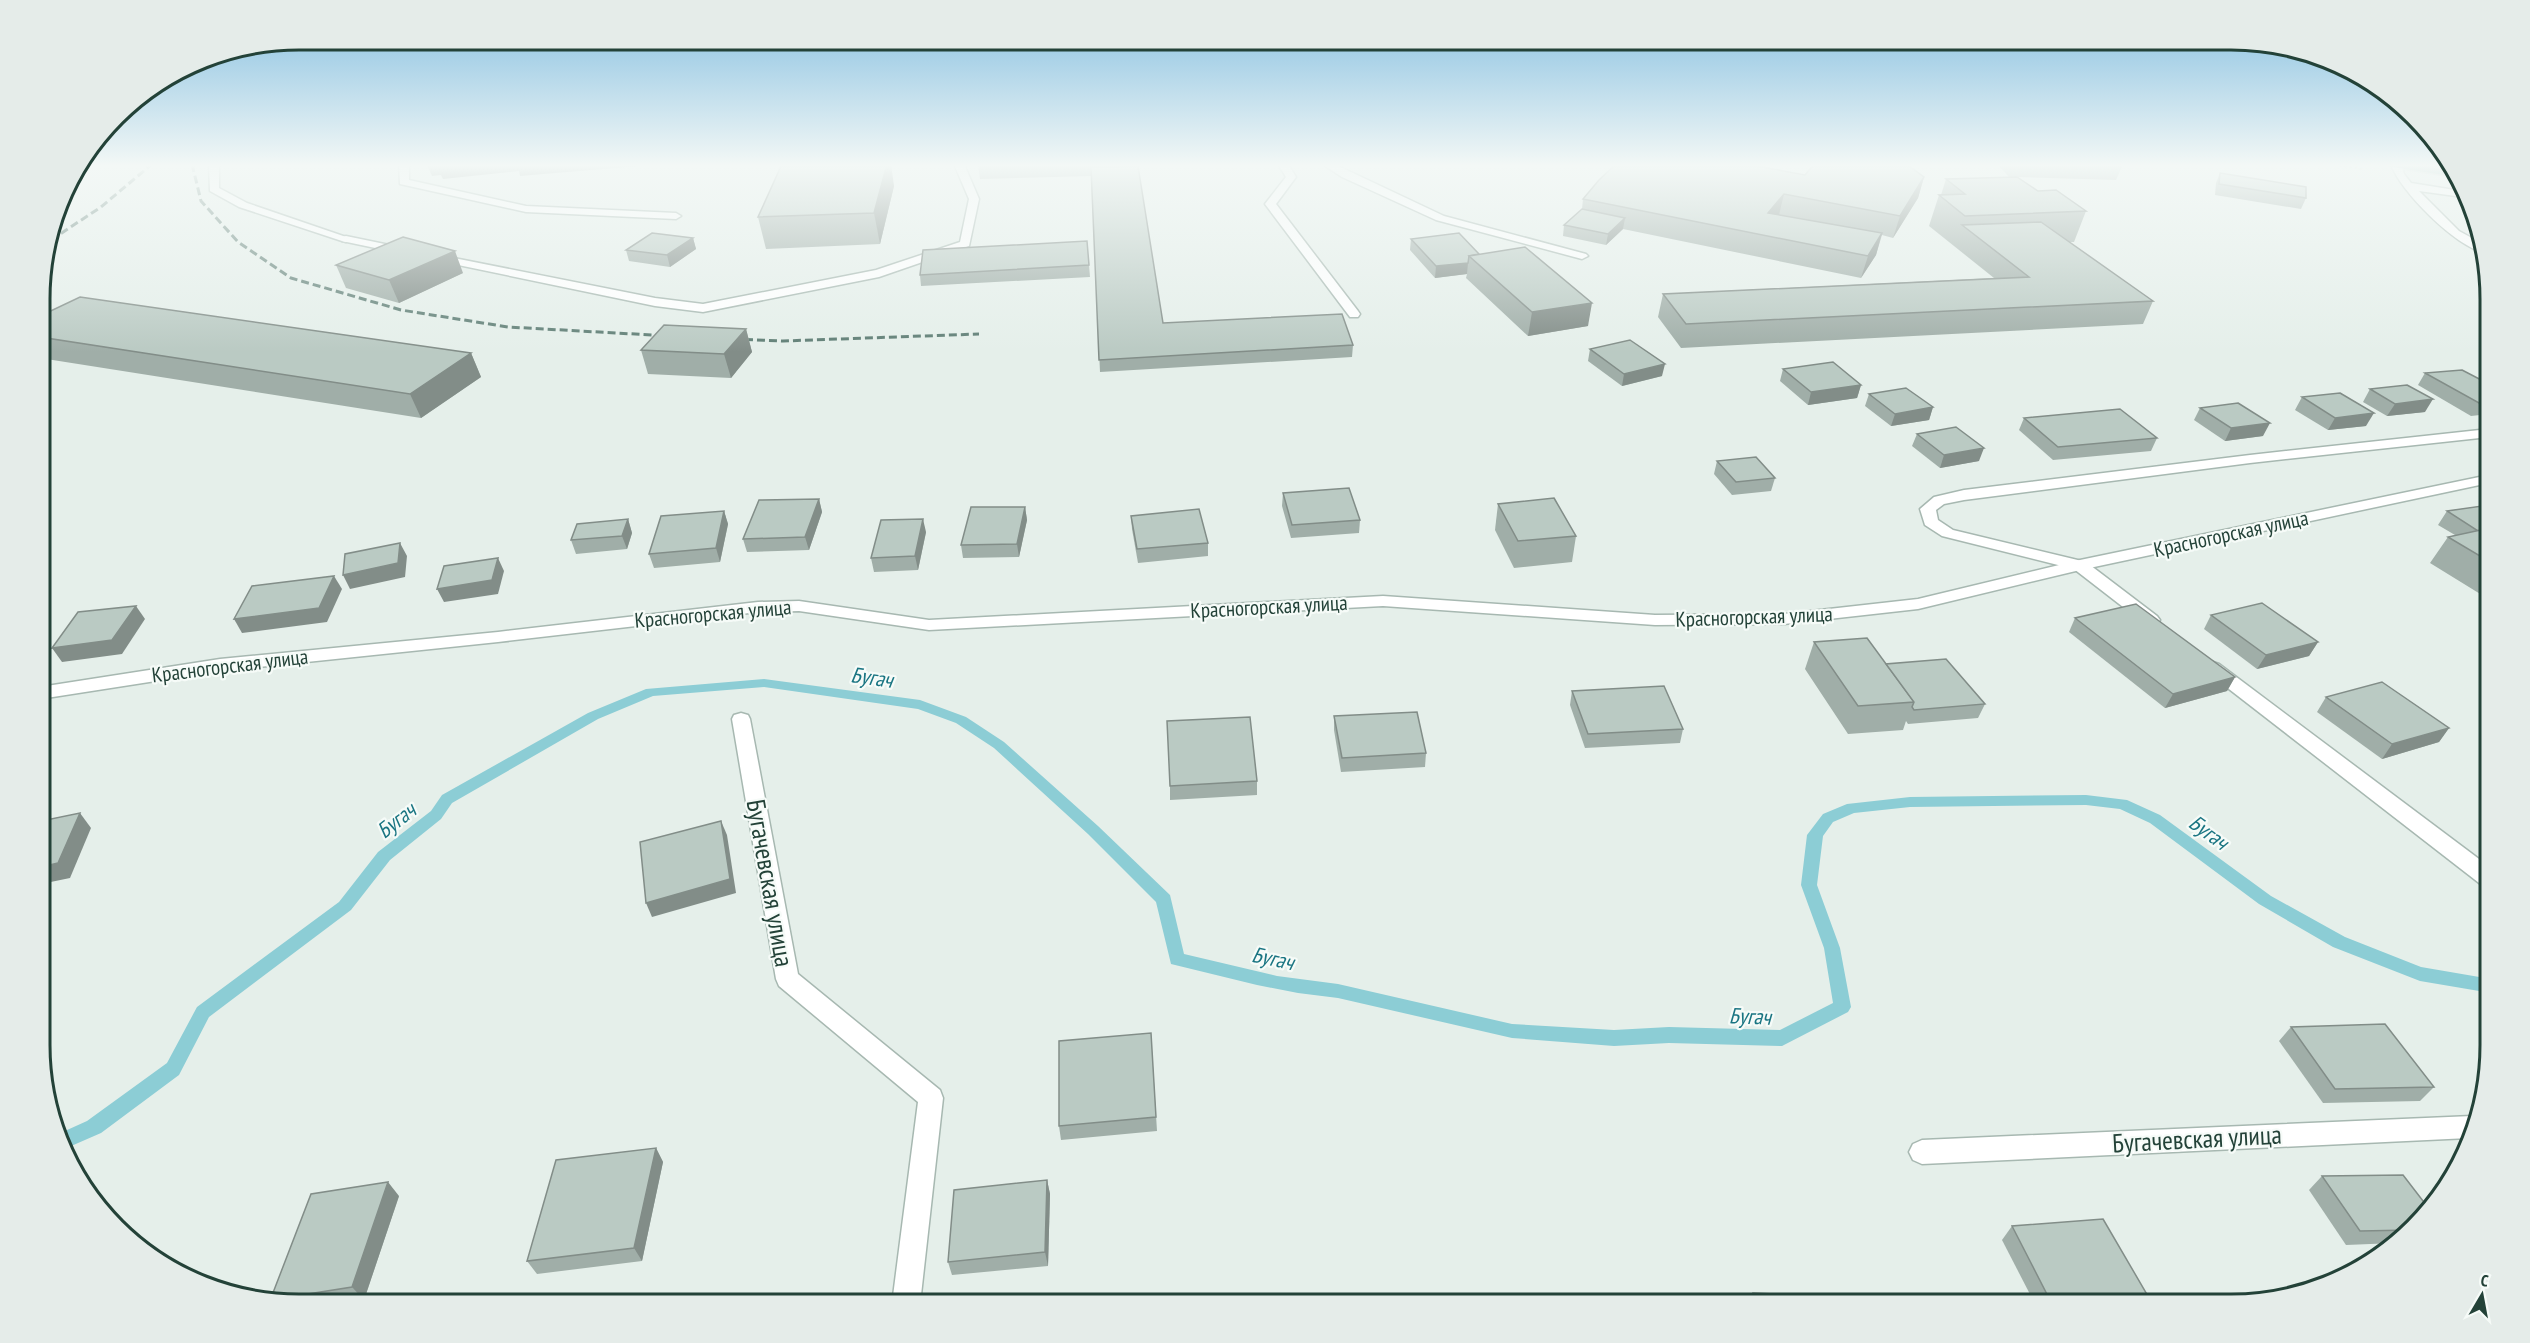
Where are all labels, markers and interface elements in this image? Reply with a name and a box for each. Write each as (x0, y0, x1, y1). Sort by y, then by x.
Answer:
street label: Красногорская улица (2151, 504, 2311, 563)
street label: Красногорская улица (1190, 589, 1348, 624)
street label: Красногорская улица (633, 593, 792, 634)
street label: Красногорская улица (1675, 600, 1833, 633)
street label: Красногорская улица (150, 643, 310, 688)
water label: Бугач (849, 660, 897, 694)
water label: Бугач (371, 795, 423, 844)
street label: Бугачевская улица (740, 797, 801, 969)
water label: Бугач (2184, 808, 2236, 857)
water label: Бугач (1250, 940, 1299, 977)
water label: Бугач (1728, 1001, 1774, 1031)
street label: Бугачевская улица (2111, 1118, 2282, 1159)
north arrow (2452, 1265, 2512, 1325)
text: С (2479, 1270, 2491, 1291)

